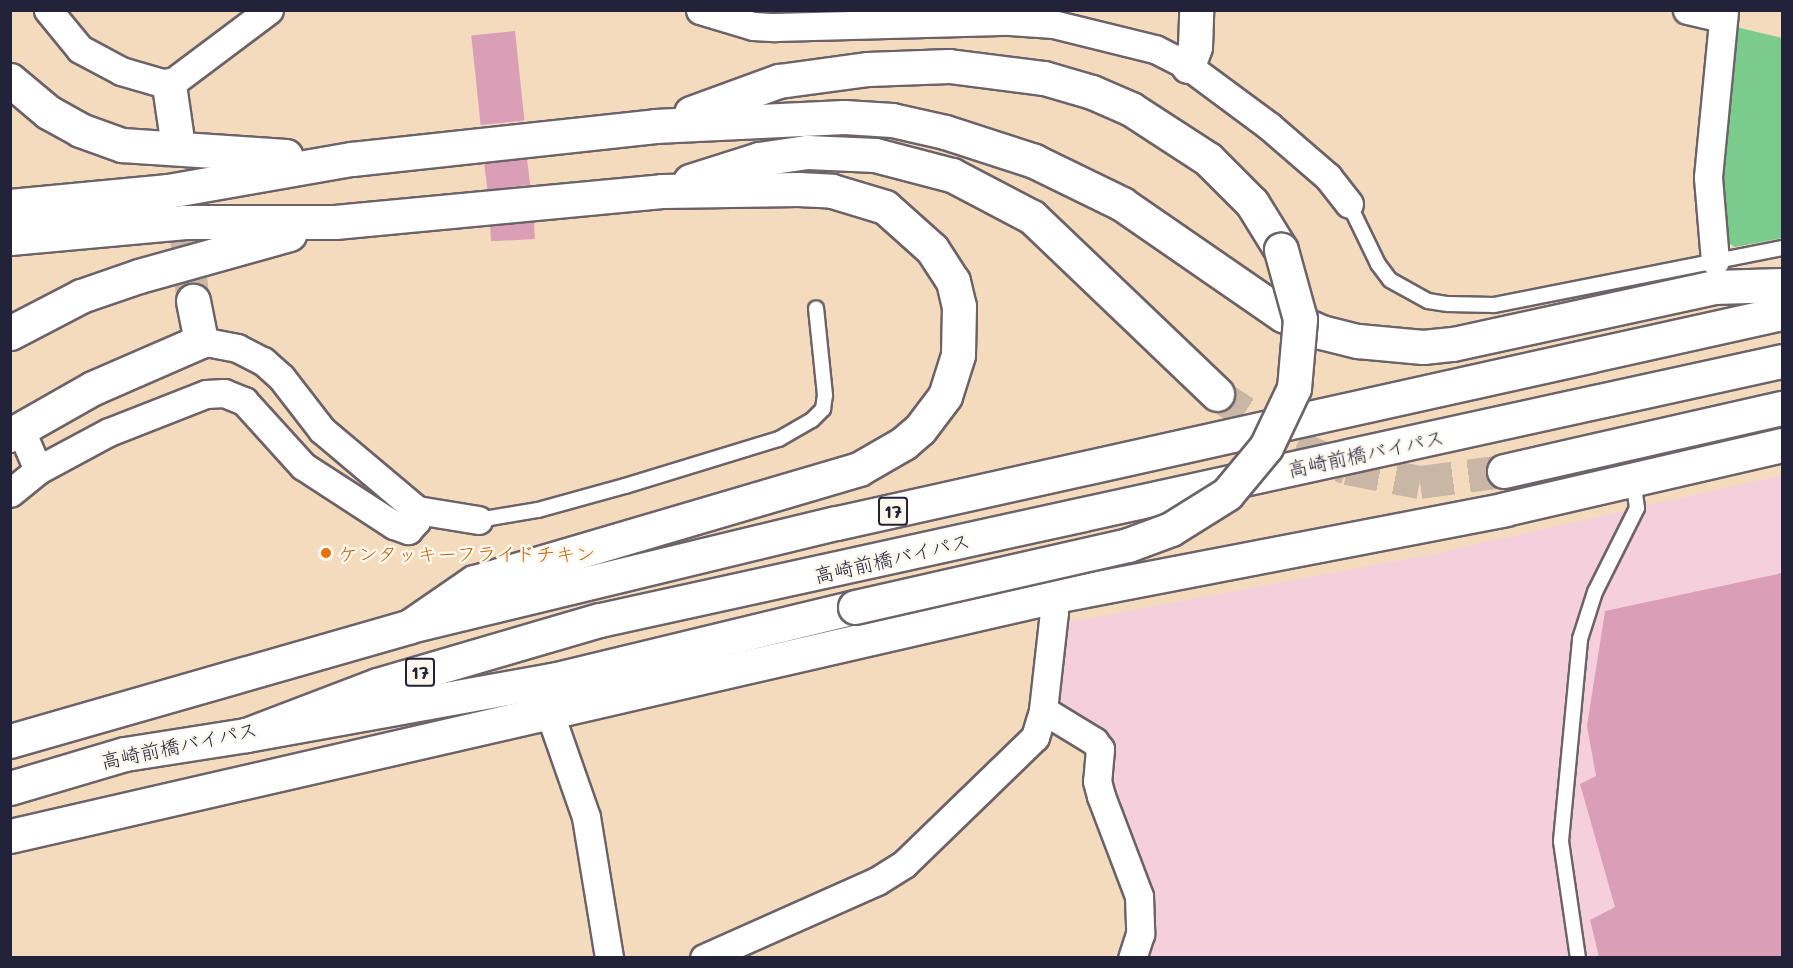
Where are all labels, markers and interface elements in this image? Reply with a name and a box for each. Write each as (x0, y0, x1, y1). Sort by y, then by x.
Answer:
street label: 高崎前橋バイパス (1285, 425, 1447, 481)
road number: 17 (878, 496, 908, 526)
street label: 高崎前橋バイパス (811, 528, 973, 588)
place label: ケンタッキーフライドチキン (338, 541, 598, 565)
marker: ケンタッキーフライドチキン (319, 546, 333, 560)
road number: 17 (405, 657, 435, 687)
street label: 高崎前橋バイパス (98, 717, 260, 773)

